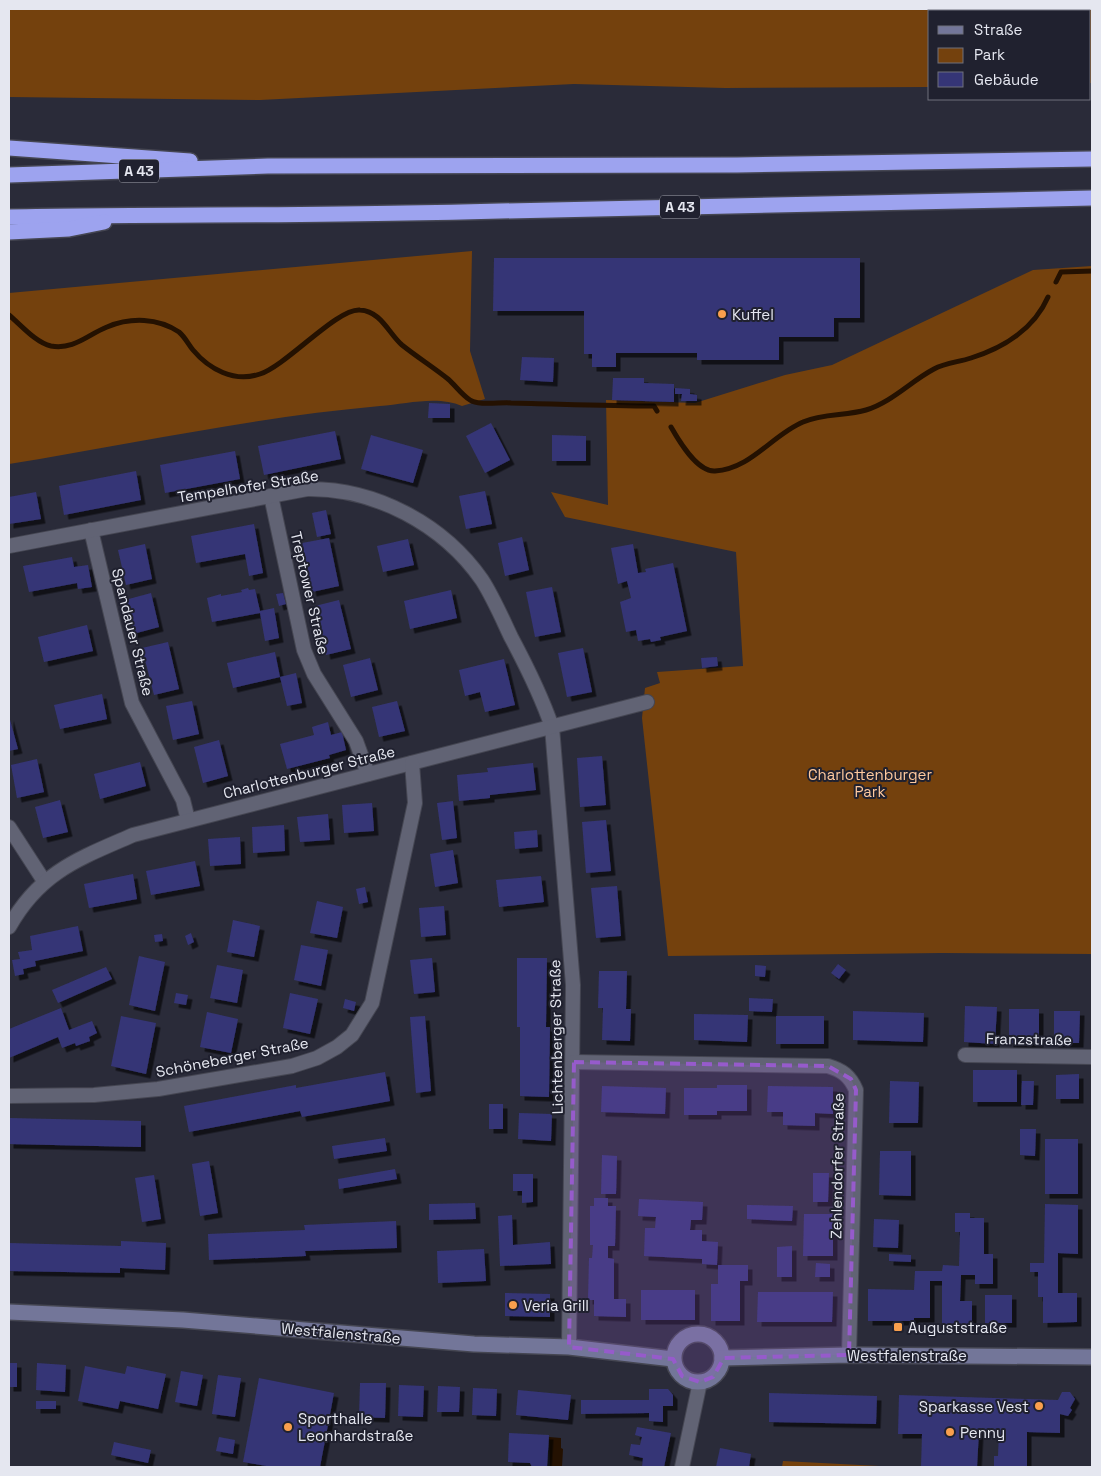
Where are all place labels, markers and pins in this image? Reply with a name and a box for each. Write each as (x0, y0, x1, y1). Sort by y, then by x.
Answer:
place label: Kuffel (732, 305, 774, 324)
marker: Kuffel (716, 308, 728, 320)
place label: Veria Grill (523, 1296, 589, 1315)
marker: Veria Grill (507, 1299, 519, 1311)
place label: Auguststraße (908, 1318, 1007, 1337)
marker: Auguststraße (892, 1321, 904, 1333)
place label: Sparkasse Vest (919, 1397, 1029, 1416)
marker: Sparkasse Vest (1033, 1400, 1045, 1412)
place label: Sporthalle Leonhardstraße (298, 1409, 413, 1445)
marker: Sporthalle Leonhardstraße (282, 1421, 294, 1433)
place label: Penny (960, 1423, 1005, 1442)
marker: Penny (944, 1426, 956, 1438)

